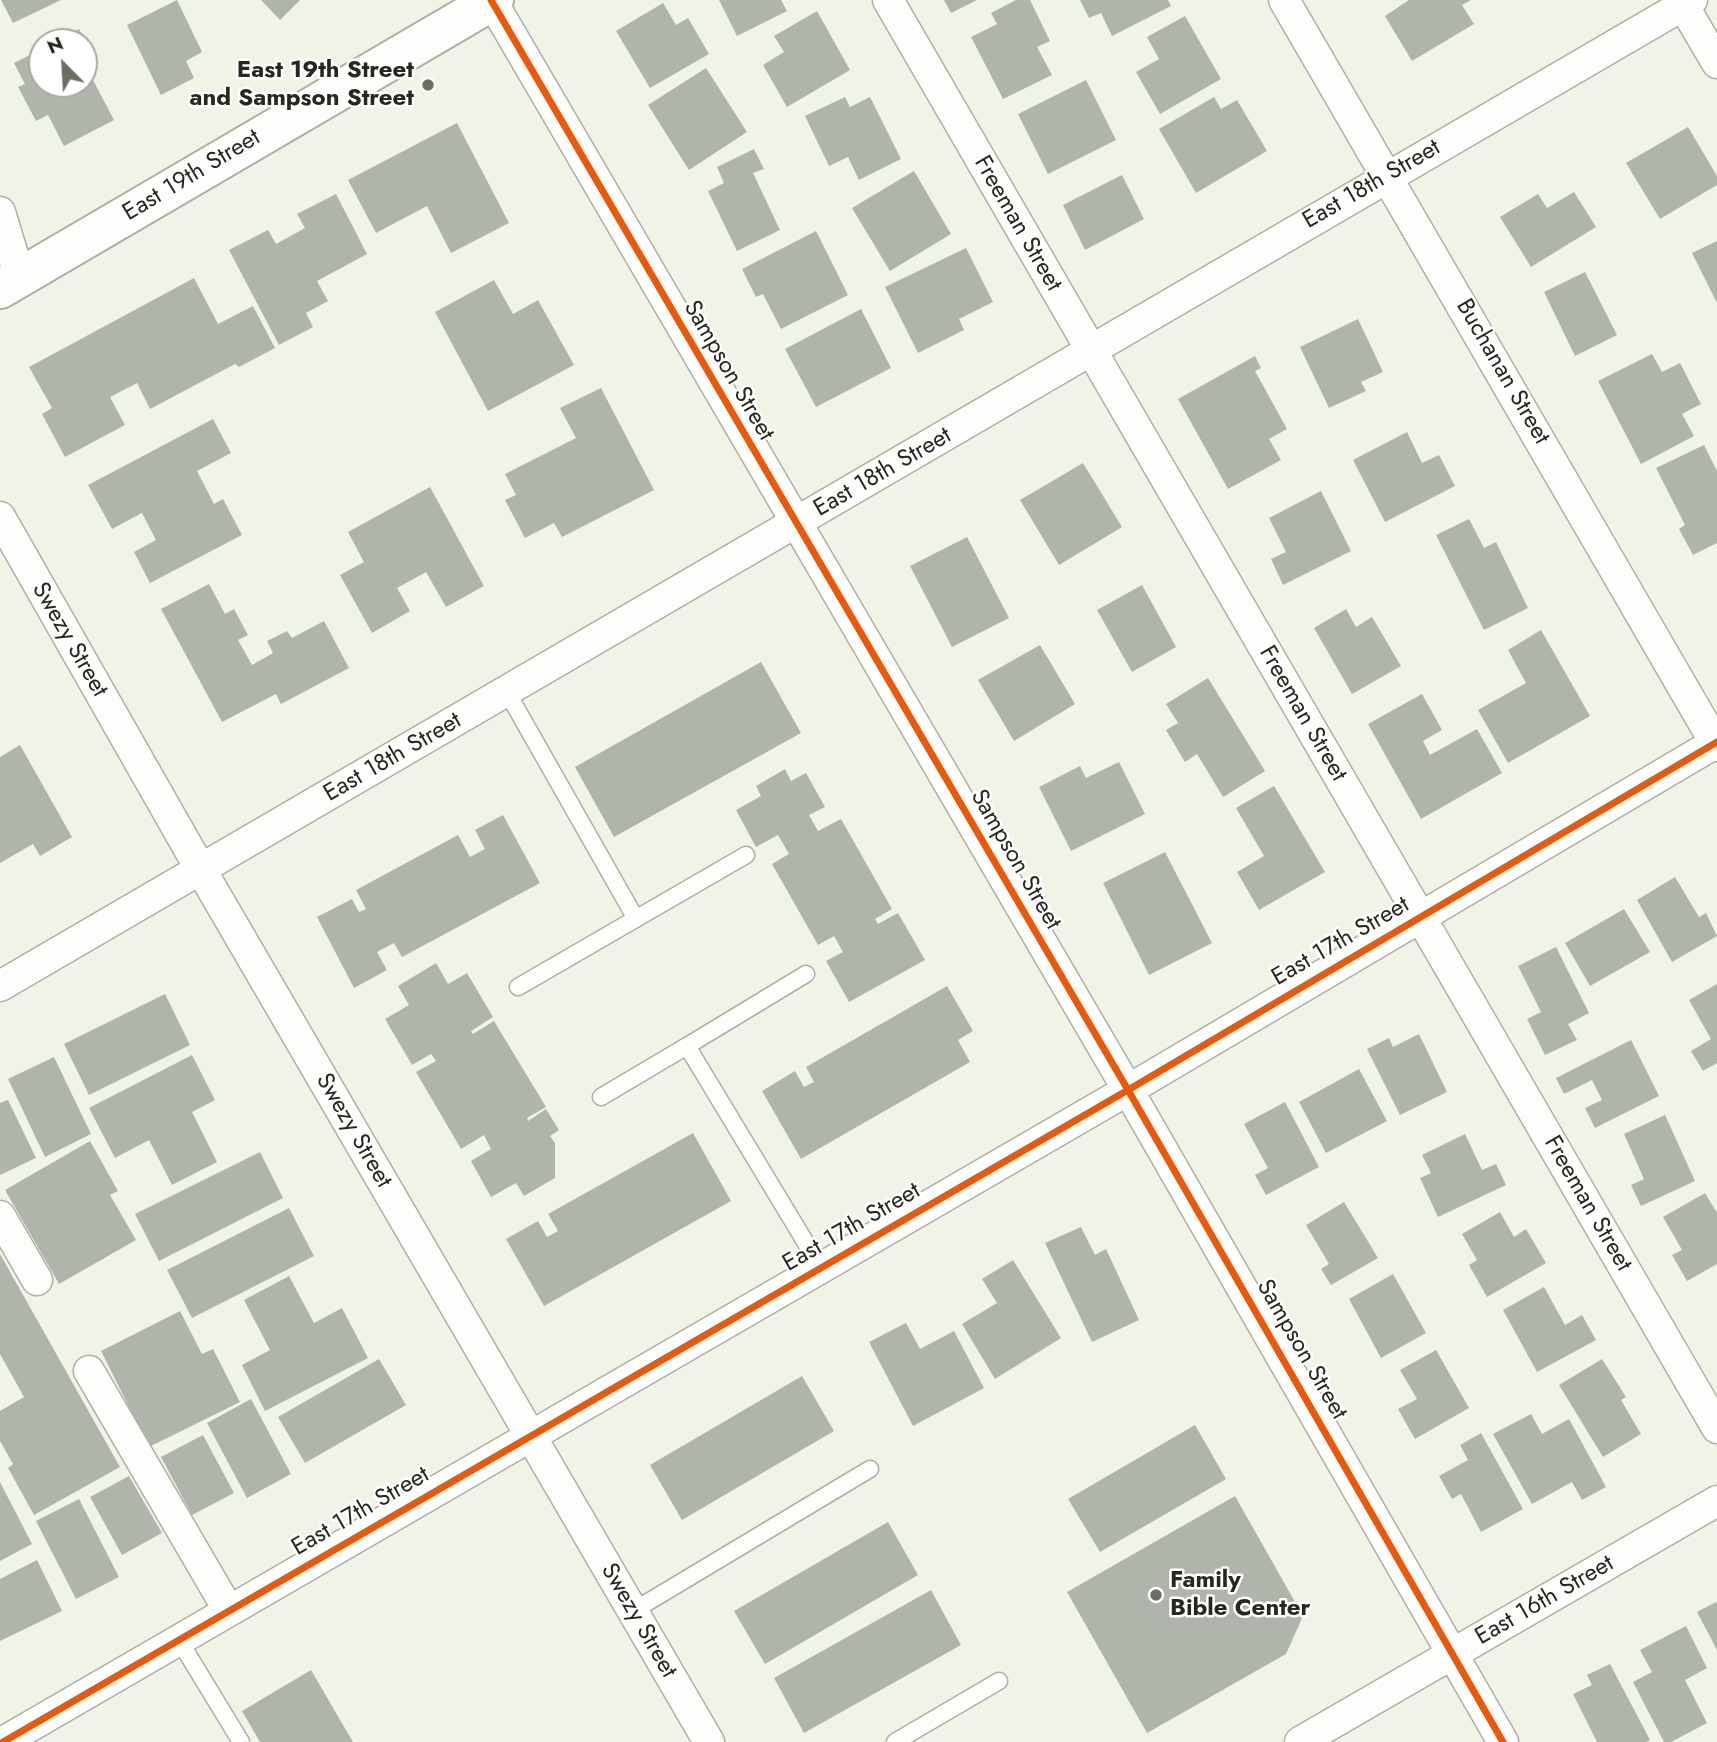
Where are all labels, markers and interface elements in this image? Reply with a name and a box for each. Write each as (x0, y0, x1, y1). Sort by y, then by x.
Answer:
north arrow (28, 28, 98, 98)
text: N (43, 30, 67, 61)
place label: East 19th Street and Sampson Street (189, 57, 414, 113)
marker: East 19th Street and Sampson Street (420, 77, 436, 93)
street label: East 19th Street (118, 124, 266, 228)
street label: East 18th Street (1298, 134, 1446, 236)
street label: Freeman Street (967, 151, 1067, 297)
street label: Buchanan Street (1449, 294, 1555, 450)
street label: Sampson Street (676, 296, 780, 446)
street label: East 18th Street (809, 422, 957, 524)
street label: Swezy Street (25, 578, 113, 702)
street label: Freeman Street (1252, 641, 1352, 787)
street label: East 18th Street (319, 707, 467, 809)
street label: Sampson Street (963, 785, 1067, 935)
street label: East 17th Street (1267, 891, 1415, 993)
street label: Swezy Street (309, 1069, 397, 1193)
street label: Freeman Street (1537, 1131, 1637, 1277)
street label: East 17th Street (778, 1177, 926, 1279)
street label: Sampson Street (1249, 1275, 1353, 1425)
street label: East 17th Street (287, 1461, 435, 1563)
street label: East 16th Street (1471, 1550, 1619, 1652)
street label: Swezy Street (594, 1559, 682, 1683)
place label: Family Bible Center (1170, 1567, 1310, 1623)
marker: Family Bible Center (1148, 1587, 1164, 1603)

